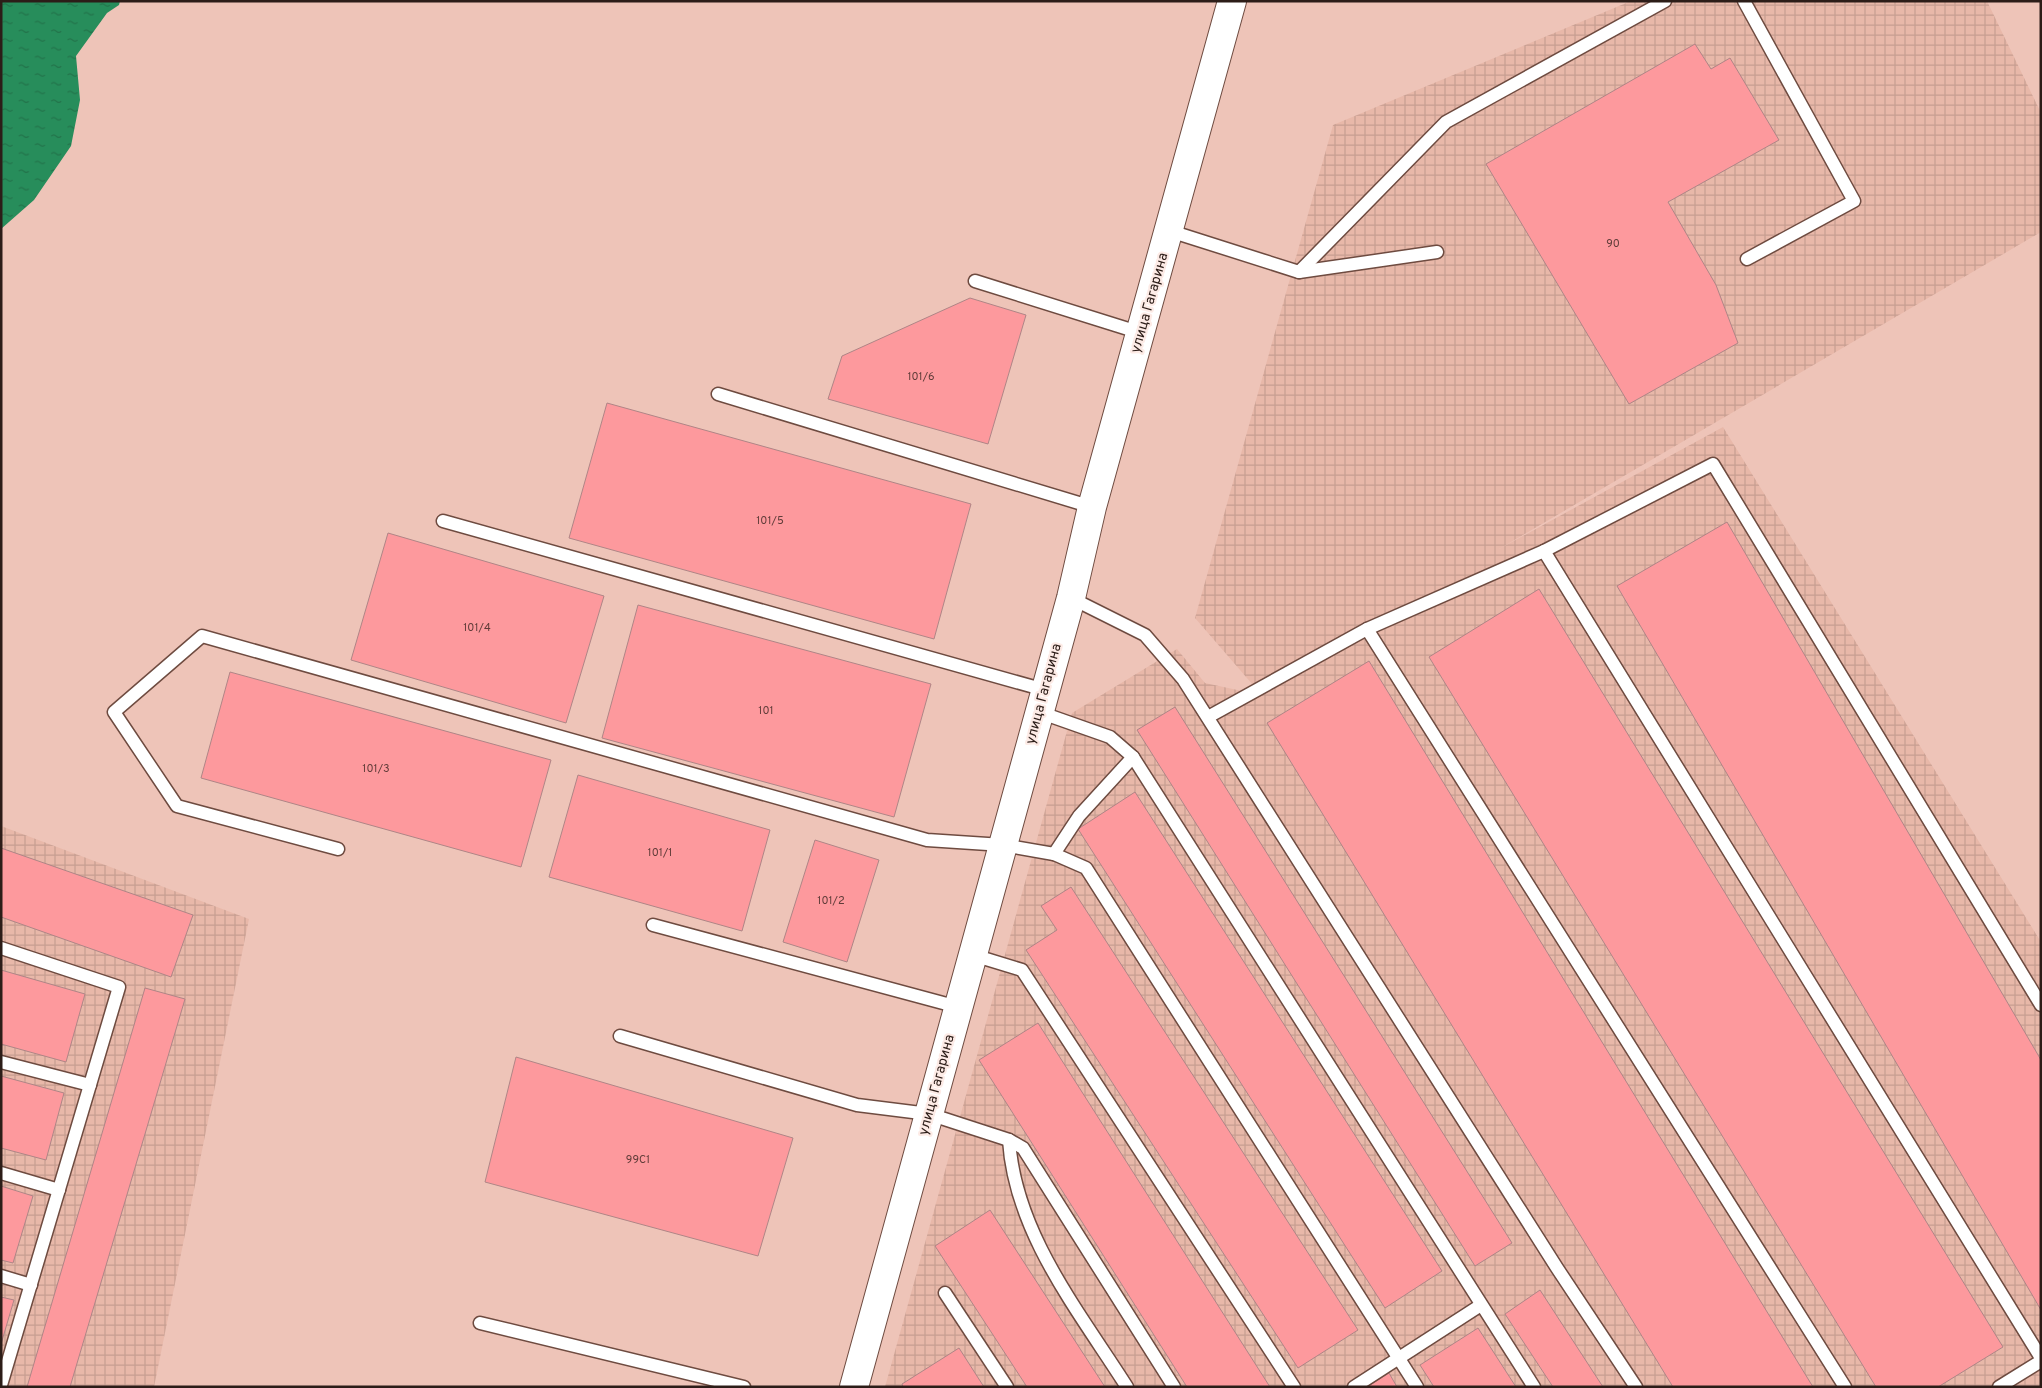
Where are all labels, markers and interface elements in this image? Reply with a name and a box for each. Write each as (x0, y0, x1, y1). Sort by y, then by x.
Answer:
house number: 90 (1606, 237, 1620, 251)
street label: улица Гагарина (1128, 251, 1172, 355)
house number: 101/6 (907, 370, 935, 384)
house number: 101/5 (756, 514, 784, 528)
house number: 101/4 (463, 621, 491, 635)
street label: улица Гагарина (1022, 642, 1066, 746)
house number: 101 (758, 704, 774, 718)
house number: 101/3 (362, 762, 390, 776)
house number: 101/1 (648, 846, 672, 860)
house number: 101/2 (817, 894, 845, 908)
street label: улица Гагарина (915, 1033, 959, 1137)
house number: 99С1 (626, 1153, 650, 1167)

